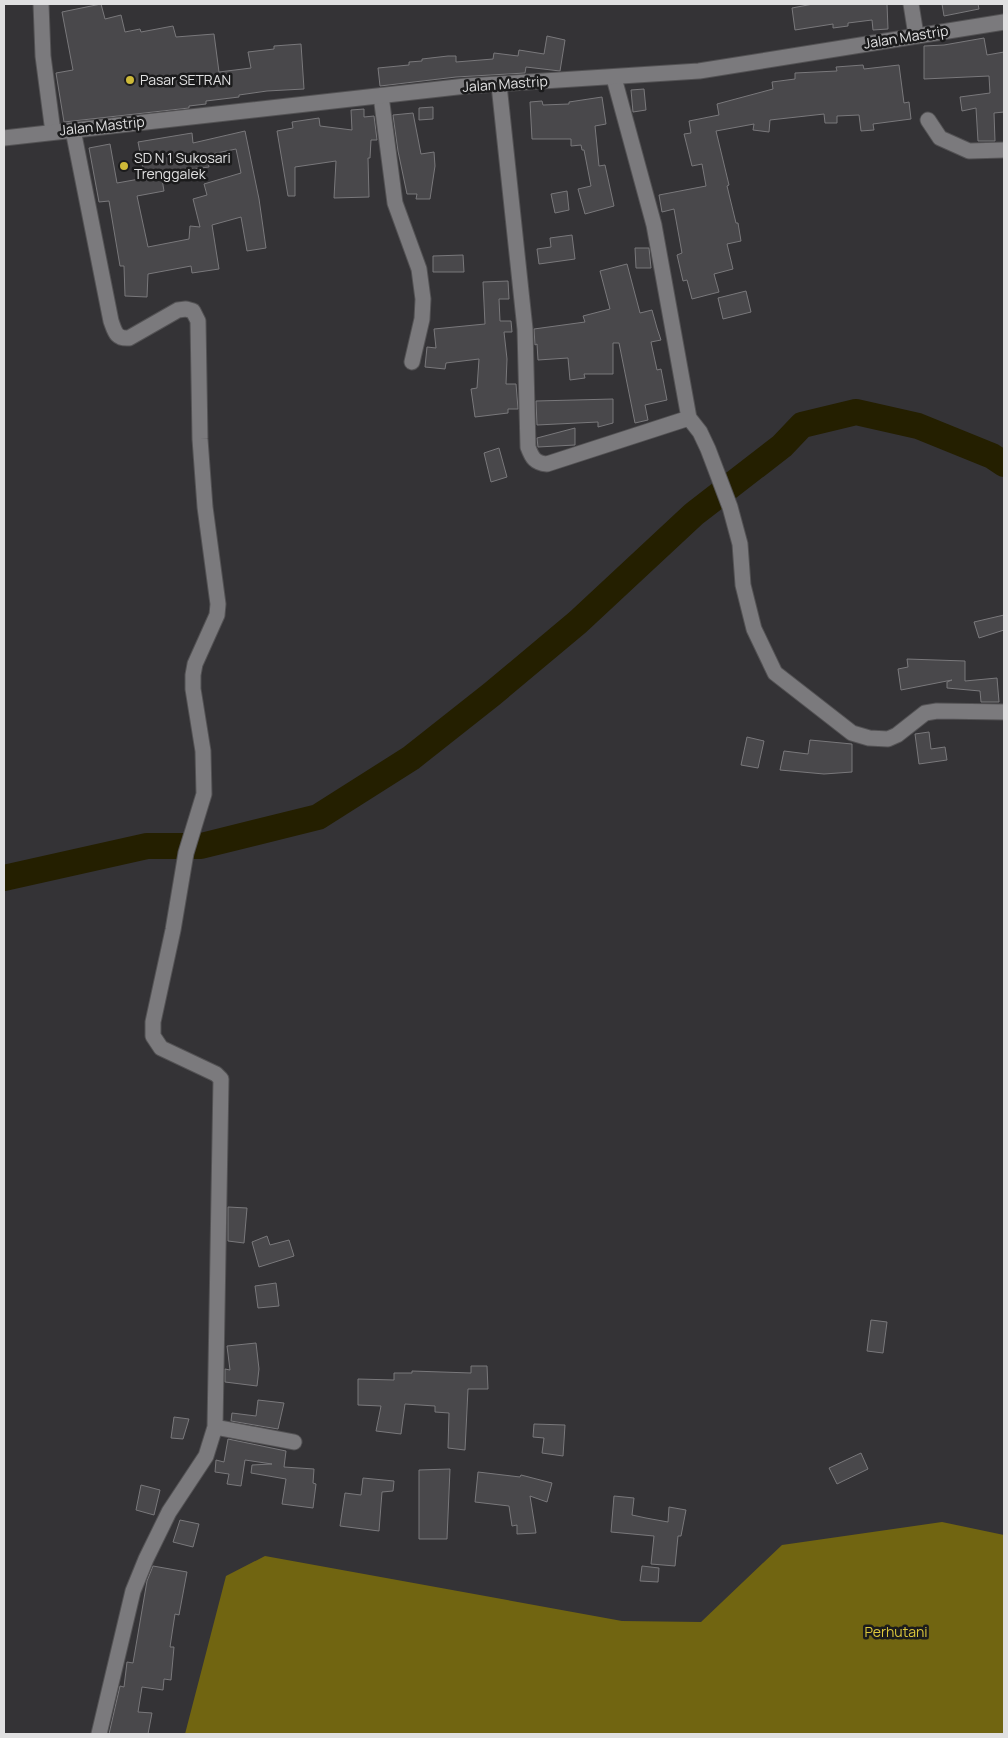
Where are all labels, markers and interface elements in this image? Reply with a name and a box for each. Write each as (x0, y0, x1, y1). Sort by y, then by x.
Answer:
street label: Jalan Mastrip (862, 20, 950, 53)
place label: Pasar SETRAN (140, 70, 231, 89)
street label: Jalan Mastrip (462, 71, 548, 96)
marker: Pasar SETRAN (124, 74, 136, 86)
street label: Jalan Mastrip (58, 112, 145, 139)
place label: SD N 1 Sukosari Trenggalek (134, 148, 231, 183)
marker: SD N 1 Sukosari Trenggalek (118, 160, 130, 172)
park label: Perhutani (864, 1622, 928, 1641)

